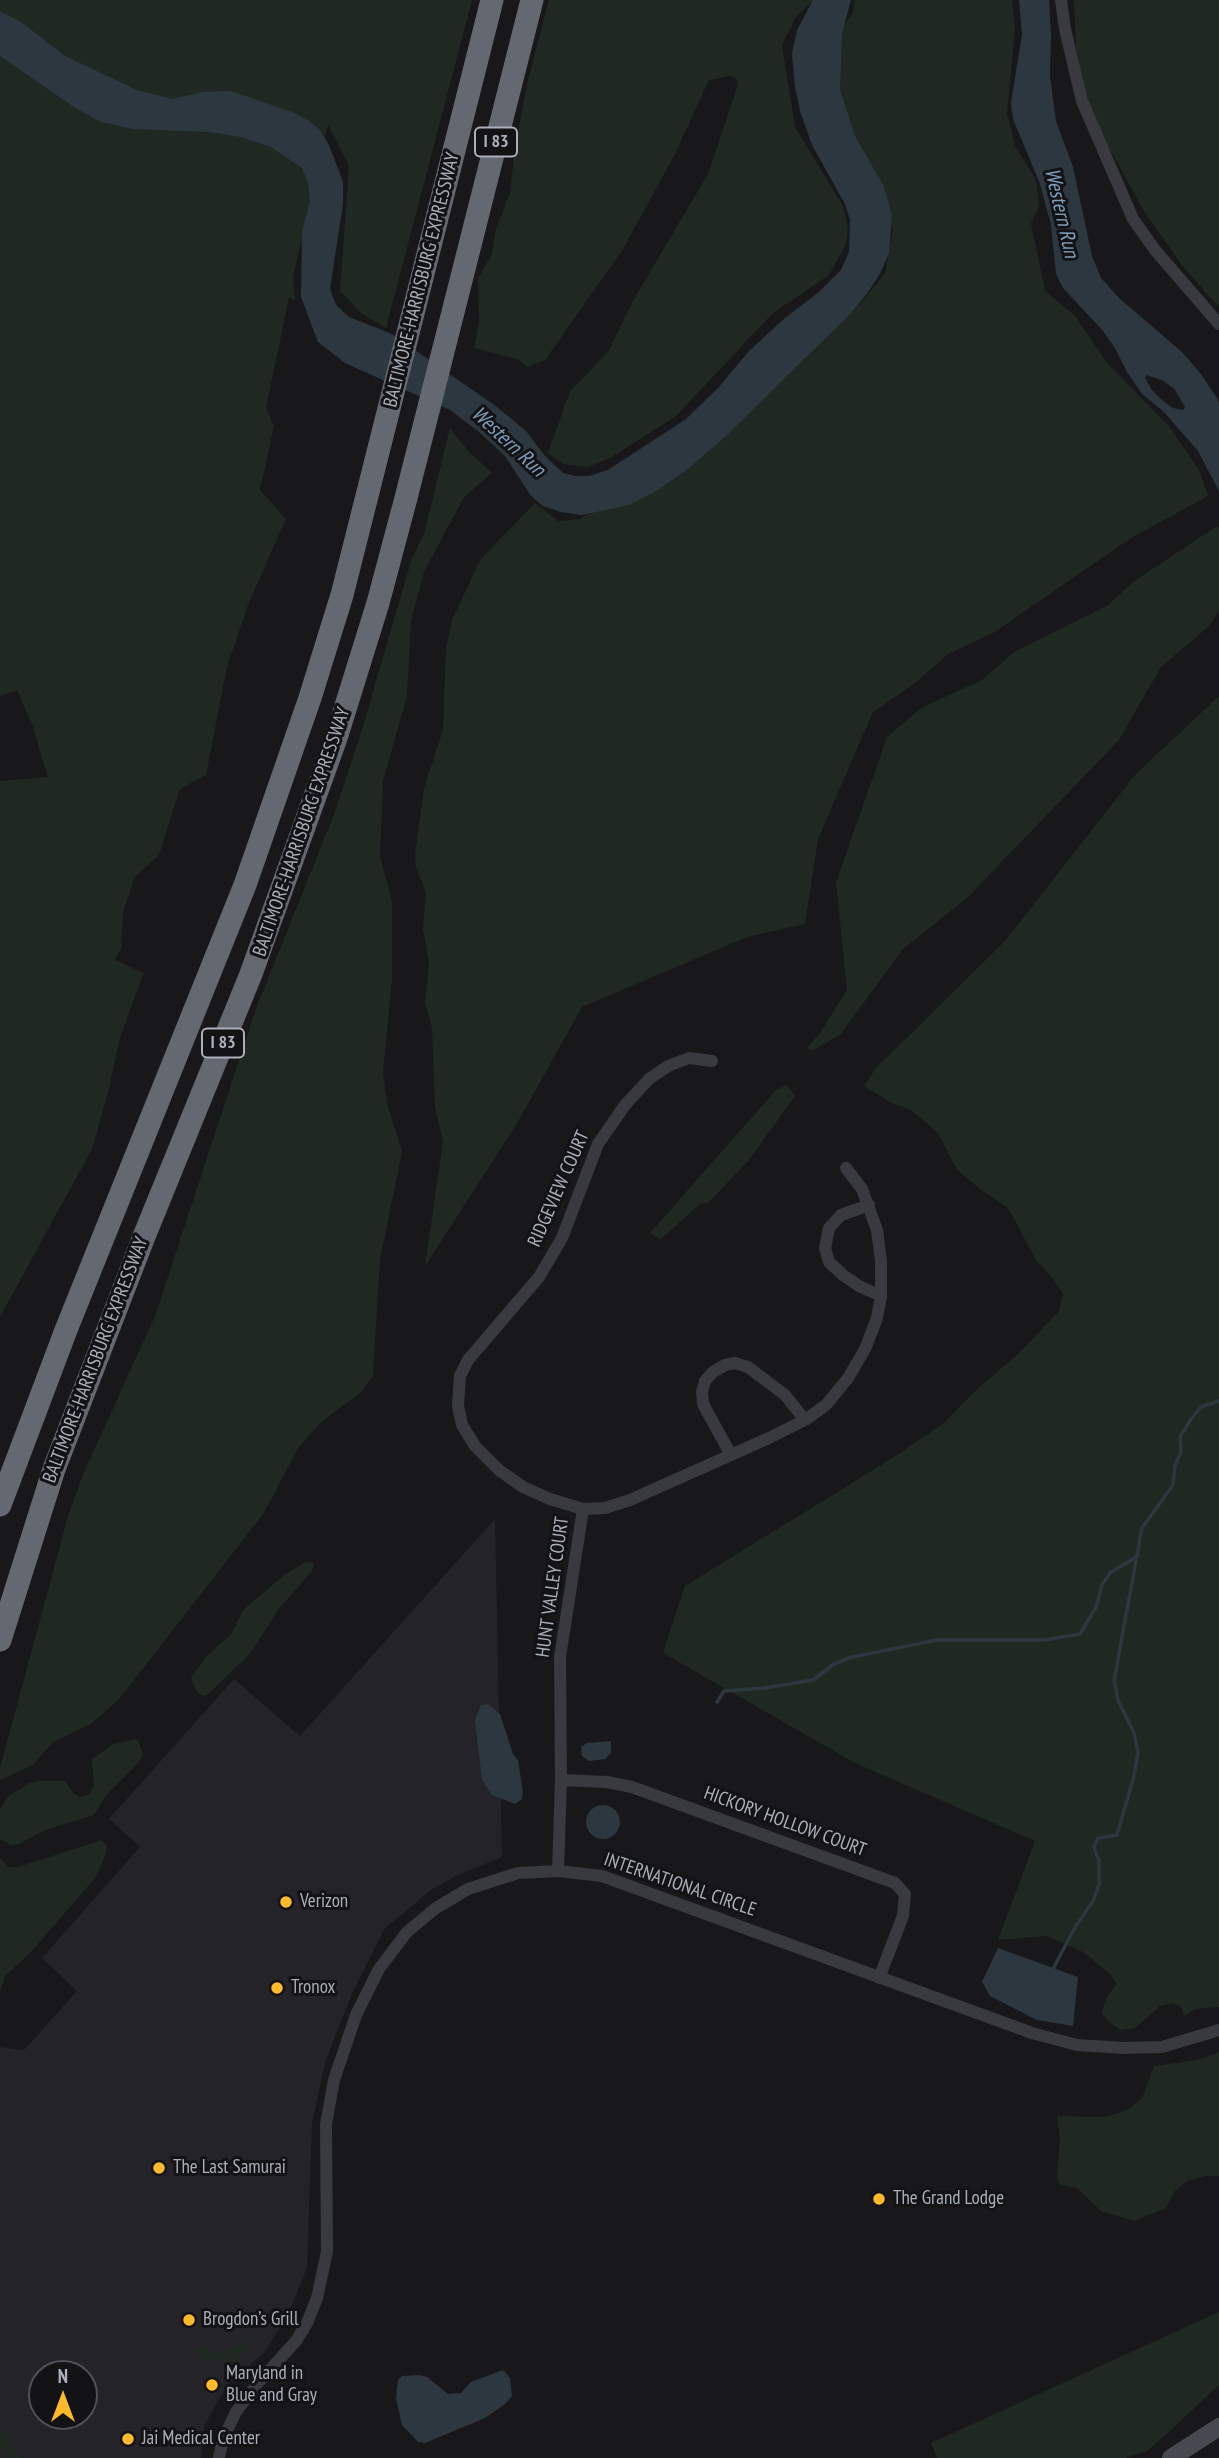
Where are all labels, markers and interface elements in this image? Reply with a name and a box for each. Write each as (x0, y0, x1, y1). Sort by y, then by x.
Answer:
road number: I 83 (475, 127, 517, 156)
street label: BALTIMORE-HARRISBURG EXPRESSWAY (379, 150, 465, 410)
water label: Western Run (1038, 166, 1084, 260)
water label: Western Run (466, 402, 550, 482)
street label: BALTIMORE-HARRISBURG EXPRESSWAY (249, 705, 355, 959)
road number: I 83 (202, 1028, 244, 1058)
street label: RIDGEVIEW COURT (523, 1127, 595, 1251)
street label: BALTIMORE-HARRISBURG EXPRESSWAY (38, 1234, 154, 1486)
street label: HUNT VALLEY COURT (532, 1515, 574, 1659)
street label: HICKORY HOLLOW COURT (701, 1782, 869, 1862)
street label: INTERNATIONAL CIRCLE (601, 1848, 759, 1922)
place label: Verizon (300, 1891, 348, 1913)
marker: Verizon (278, 1894, 294, 1910)
place label: Tronox (291, 1977, 335, 1999)
marker: Tronox (269, 1980, 285, 1996)
place label: The Last Samurai (173, 2157, 286, 2179)
marker: The Last Samurai (151, 2160, 167, 2176)
place label: The Grand Lodge (893, 2188, 1004, 2210)
marker: The Grand Lodge (871, 2191, 887, 2207)
place label: Brogdon’s Grill (203, 2309, 298, 2331)
marker: Brogdon’s Grill (181, 2312, 197, 2328)
north arrow (28, 2360, 98, 2430)
place label: Maryland in Blue and Gray (226, 2363, 317, 2407)
text: N (58, 2364, 68, 2388)
marker: Maryland in Blue and Gray (204, 2377, 220, 2393)
place label: Jai Medical Center (142, 2428, 260, 2450)
marker: Jai Medical Center (120, 2431, 136, 2447)

